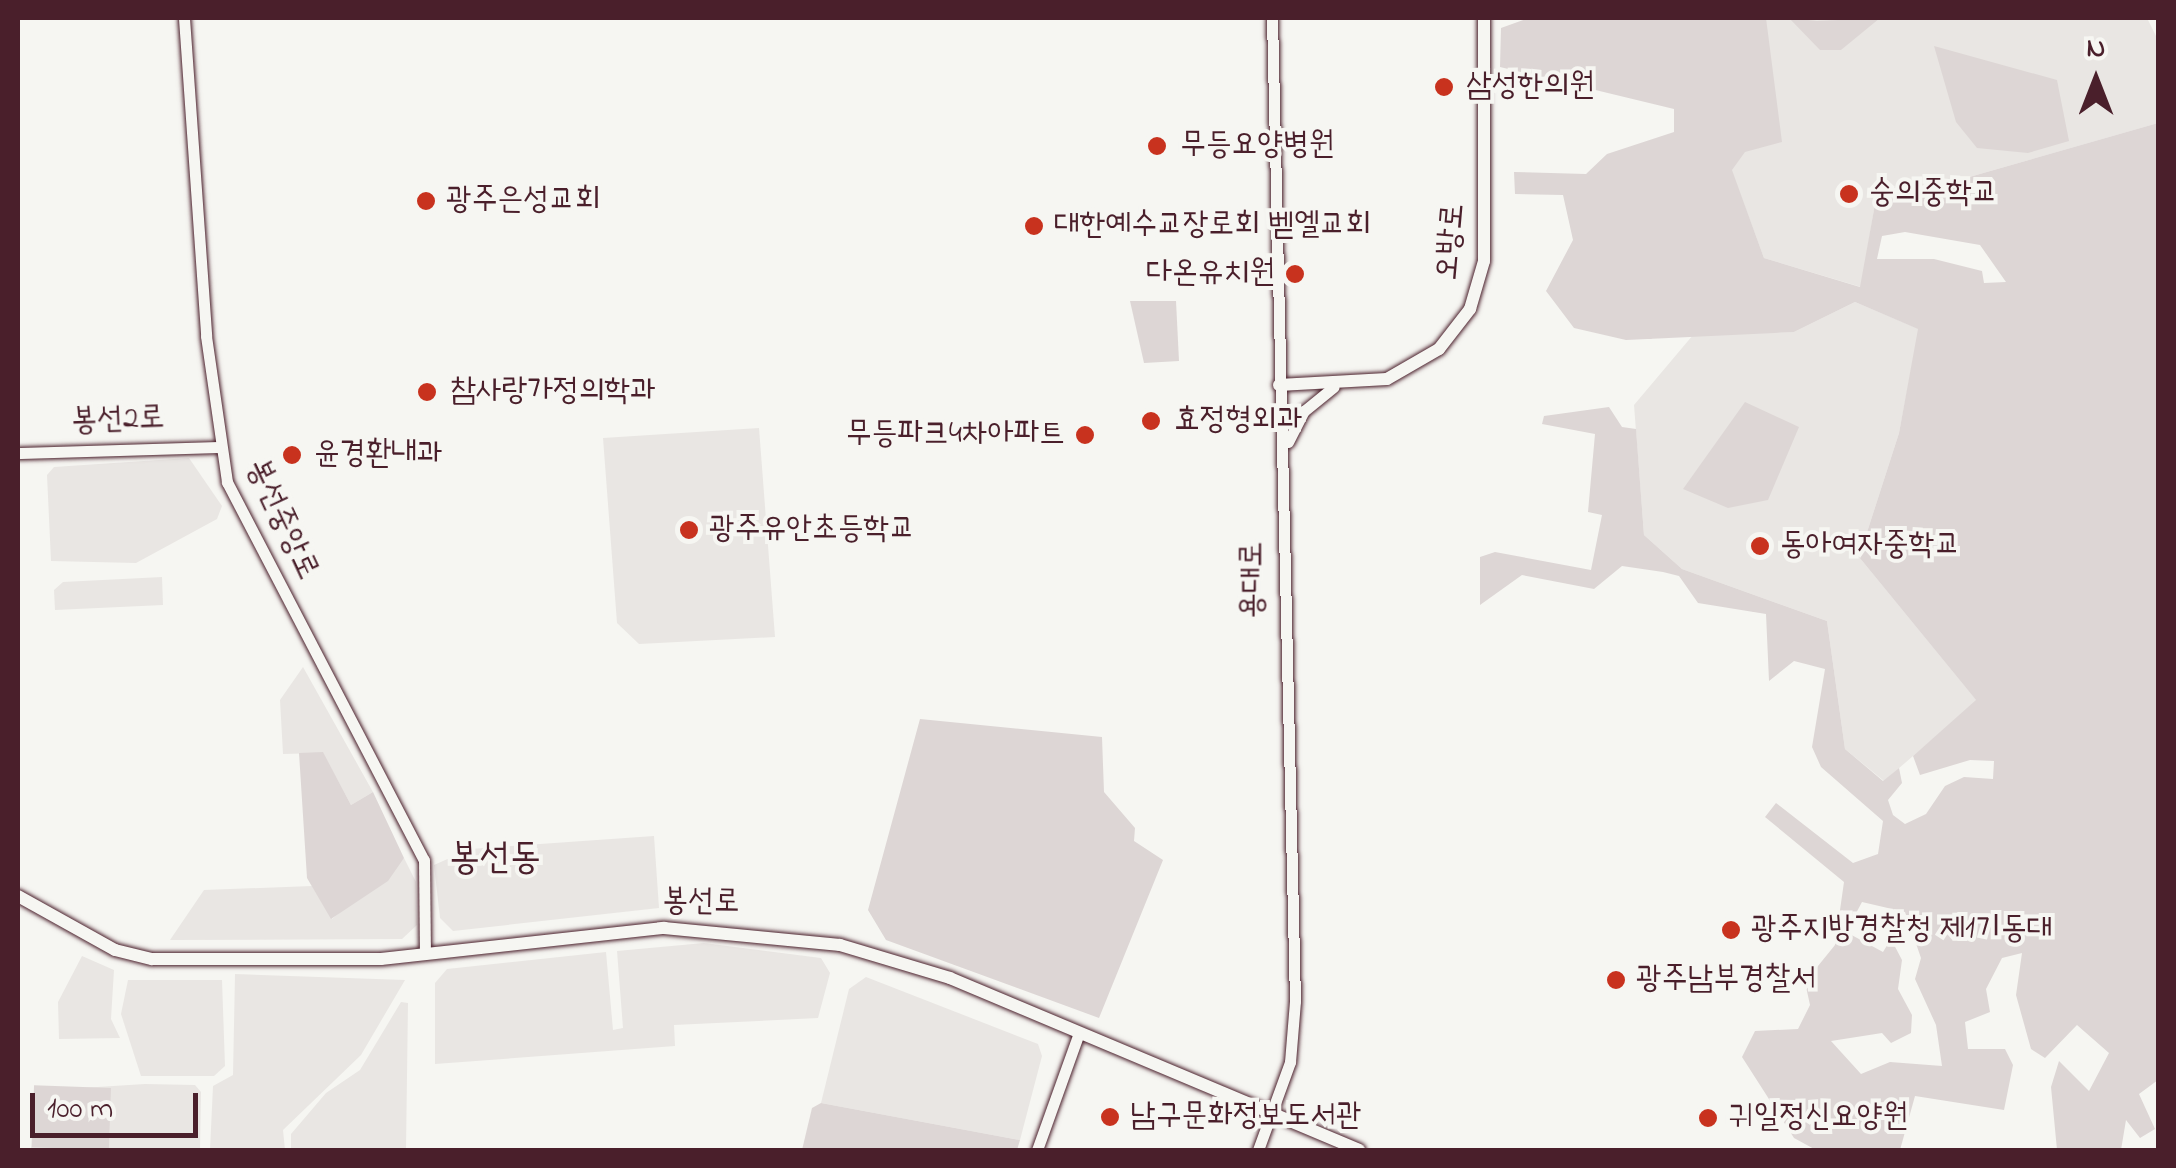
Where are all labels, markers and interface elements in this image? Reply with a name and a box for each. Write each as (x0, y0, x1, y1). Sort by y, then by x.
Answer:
text: N (2087, 29, 2105, 70)
north arrow (2046, 30, 2146, 130)
place label: 삼성한의원 (1466, 68, 1595, 106)
marker: 삼성한의원 (1431, 74, 1457, 100)
place label: 무등요양병원 (1180, 127, 1334, 165)
marker: 무등요양병원 (1144, 133, 1170, 159)
place label: 숭의중학교 (1869, 175, 1998, 213)
place label: 광주은성교회 (446, 182, 600, 220)
marker: 숭의중학교 (1838, 183, 1860, 205)
marker: 광주은성교회 (415, 190, 437, 212)
street label: 오방로 (1430, 202, 1474, 282)
place label: 대한예수교장로회 벧엘교회 (1054, 207, 1371, 245)
marker: 대한예수교장로회 벧엘교회 (1023, 215, 1045, 237)
place label: 다온유치원 (1146, 255, 1275, 293)
marker: 다온유치원 (1284, 263, 1306, 285)
place label: 참사랑가정의학과 (450, 373, 656, 411)
marker: 참사랑가정의학과 (414, 379, 440, 405)
street label: 봉선2로 (71, 400, 165, 442)
place label: 효정형외과 (1174, 402, 1303, 440)
marker: 효정형외과 (1138, 408, 1164, 434)
place label: 무등파크4차아파트 (846, 416, 1065, 454)
marker: 무등파크4차아파트 (1074, 424, 1096, 446)
place label: 윤경환내과 (314, 436, 443, 474)
marker: 윤경환내과 (279, 442, 305, 468)
street label: 봉선중앙로 (236, 454, 326, 586)
place label: 광주유안초등학교 (709, 511, 915, 549)
marker: 광주유안초등학교 (678, 519, 700, 541)
place label: 동아여자중학교 (1780, 527, 1960, 565)
marker: 동아여자중학교 (1749, 535, 1771, 557)
street label: 용대로 (1235, 541, 1273, 619)
district label: 봉선동 (449, 837, 541, 883)
street label: 봉선로 (662, 883, 740, 923)
place label: 광주지방경찰청 제1기동대 (1751, 911, 2052, 949)
marker: 광주지방경찰청 제1기동대 (1720, 919, 1742, 941)
place label: 광주남부경찰서 (1636, 961, 1816, 999)
marker: 광주남부경찰서 (1605, 969, 1627, 991)
scale bar (35, 1073, 202, 1135)
text: 100 m (47, 1088, 113, 1132)
place label: 남구문화정보도서관 (1130, 1098, 1362, 1136)
place label: 귀일정신요양원 (1728, 1099, 1908, 1137)
marker: 남구문화정보도서관 (1099, 1106, 1121, 1128)
marker: 귀일정신요양원 (1697, 1107, 1719, 1129)

